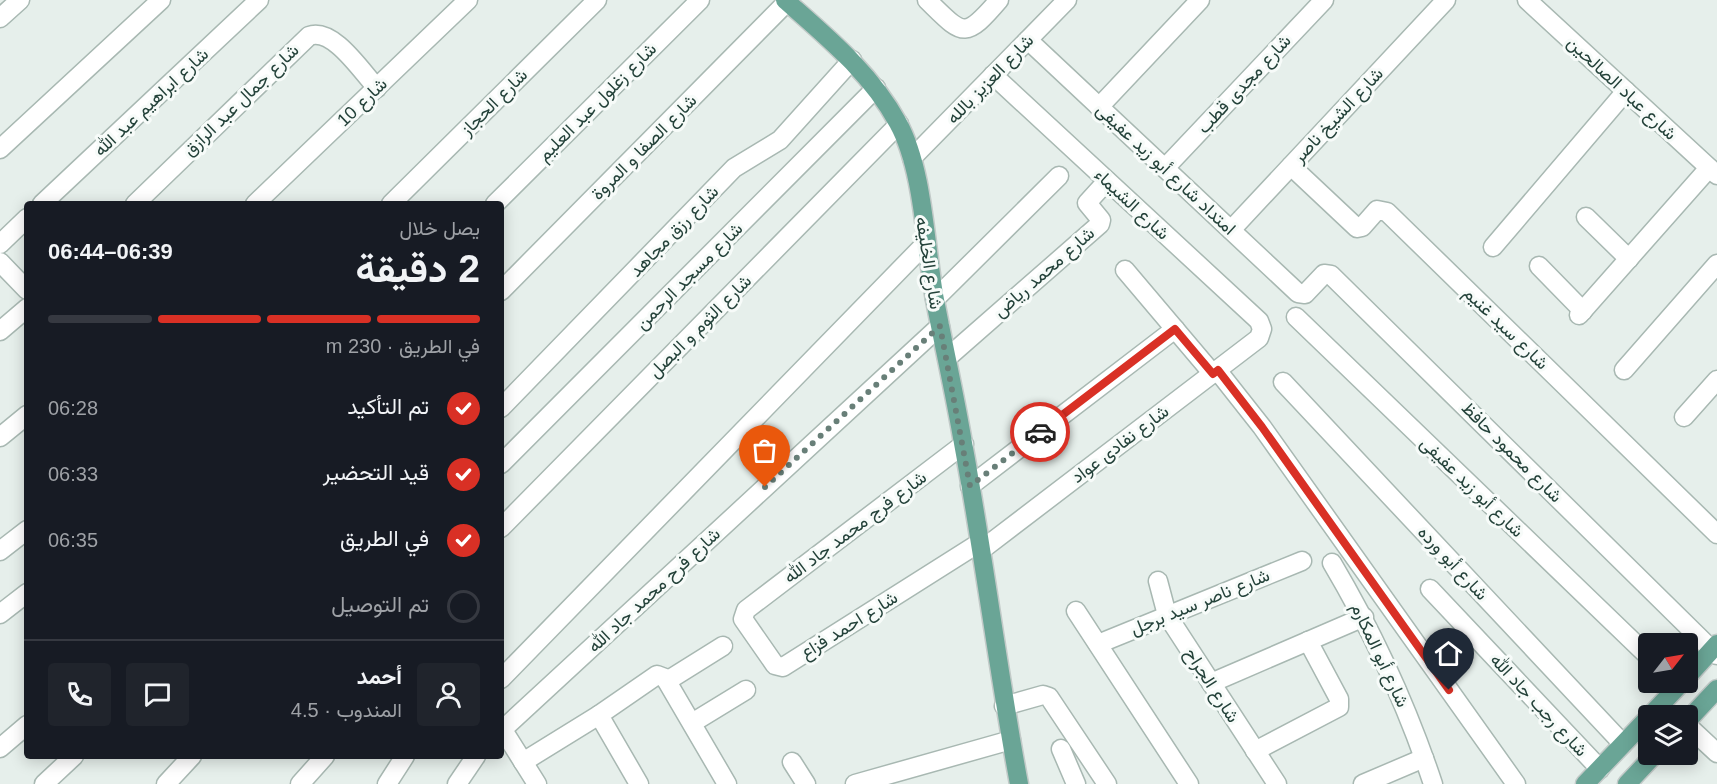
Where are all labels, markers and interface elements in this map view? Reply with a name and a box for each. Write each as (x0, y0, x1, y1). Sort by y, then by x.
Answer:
street label: شارع العزيز بالله (942, 30, 1039, 129)
street label: شارع مجدى قطب (1193, 31, 1296, 139)
street label: شارع عباد الصالحين (1562, 32, 1681, 145)
street label: شارع زغلول عبد العليم (534, 39, 662, 167)
street label: شارع جمال عبد الرازق (179, 40, 304, 162)
street label: شارع ابراهيم عبد الله (89, 43, 214, 162)
street label: شارع الشيخ ناصر (1288, 63, 1389, 169)
street label: شارع الحجاز (456, 65, 533, 142)
street label: شارع 10 (333, 74, 392, 132)
street label: شارع الصفا و المروة (587, 90, 702, 205)
street label: امتداد شارع أبو زيد عفيفى (1091, 99, 1240, 240)
street label: شارع الشيماء (1089, 164, 1173, 245)
street label: شارع رزق مجاهد (626, 181, 724, 282)
street label: شارع الخليفه (910, 215, 946, 311)
text: يصل خلال (399, 217, 480, 239)
street label: شارع مسجد الرحمن (631, 218, 748, 335)
street label: شارع محمد رياض (990, 223, 1100, 323)
text: 06:39–06:44 (48, 239, 173, 264)
text: 2 دقيقة (356, 247, 480, 290)
street label: شارع الثوم و البصل (645, 271, 757, 383)
street label: شارع سيد غنيم (1458, 283, 1552, 375)
text: في الطريق · 230 m (326, 335, 480, 357)
icon: check (447, 392, 480, 425)
text: تم التأكيد (347, 394, 429, 419)
text: 06:28 (48, 397, 98, 419)
street label: شارع محمود حافظ (1456, 398, 1566, 508)
street label: شارع نفادى عواد (1067, 401, 1174, 489)
courier (1010, 402, 1070, 462)
icon: car (1024, 416, 1057, 449)
pin (739, 425, 790, 487)
street label: شارع أبو زيد عفيفى (1415, 433, 1528, 543)
icon: bag (748, 434, 781, 467)
icon: check (447, 458, 480, 491)
text: قيد التحضير (323, 460, 429, 485)
text: 06:33 (48, 463, 98, 485)
street label: شارع فرج محمد جاد الله (779, 466, 931, 589)
street label: شارع أبو ورده (1412, 522, 1492, 605)
street label: شارع فرح محمد جاد الله (583, 523, 726, 658)
icon: check (447, 524, 480, 557)
text: في الطريق (340, 526, 429, 551)
text: 06:35 (48, 529, 98, 551)
street label: شارع ناصر سيد برجل (1127, 565, 1273, 641)
street label: شارع احمد فزاع (797, 587, 902, 665)
text: تم التوصيل (331, 592, 429, 617)
street label: شارع أبو المكارم (1345, 600, 1413, 711)
pin (1423, 628, 1474, 690)
north arrow (1638, 633, 1698, 693)
map controls (1638, 633, 1698, 765)
icon: home (1432, 637, 1465, 670)
street label: شارع الجراح (1179, 644, 1243, 727)
street label: شارع رجب جاد الله (1485, 649, 1592, 762)
button: phone (48, 663, 111, 726)
button: chat (126, 663, 189, 726)
button: person (417, 663, 480, 726)
text: أحمد (357, 664, 402, 689)
text: المندوب · 4.5 (291, 699, 402, 721)
button: layers (1638, 705, 1698, 765)

